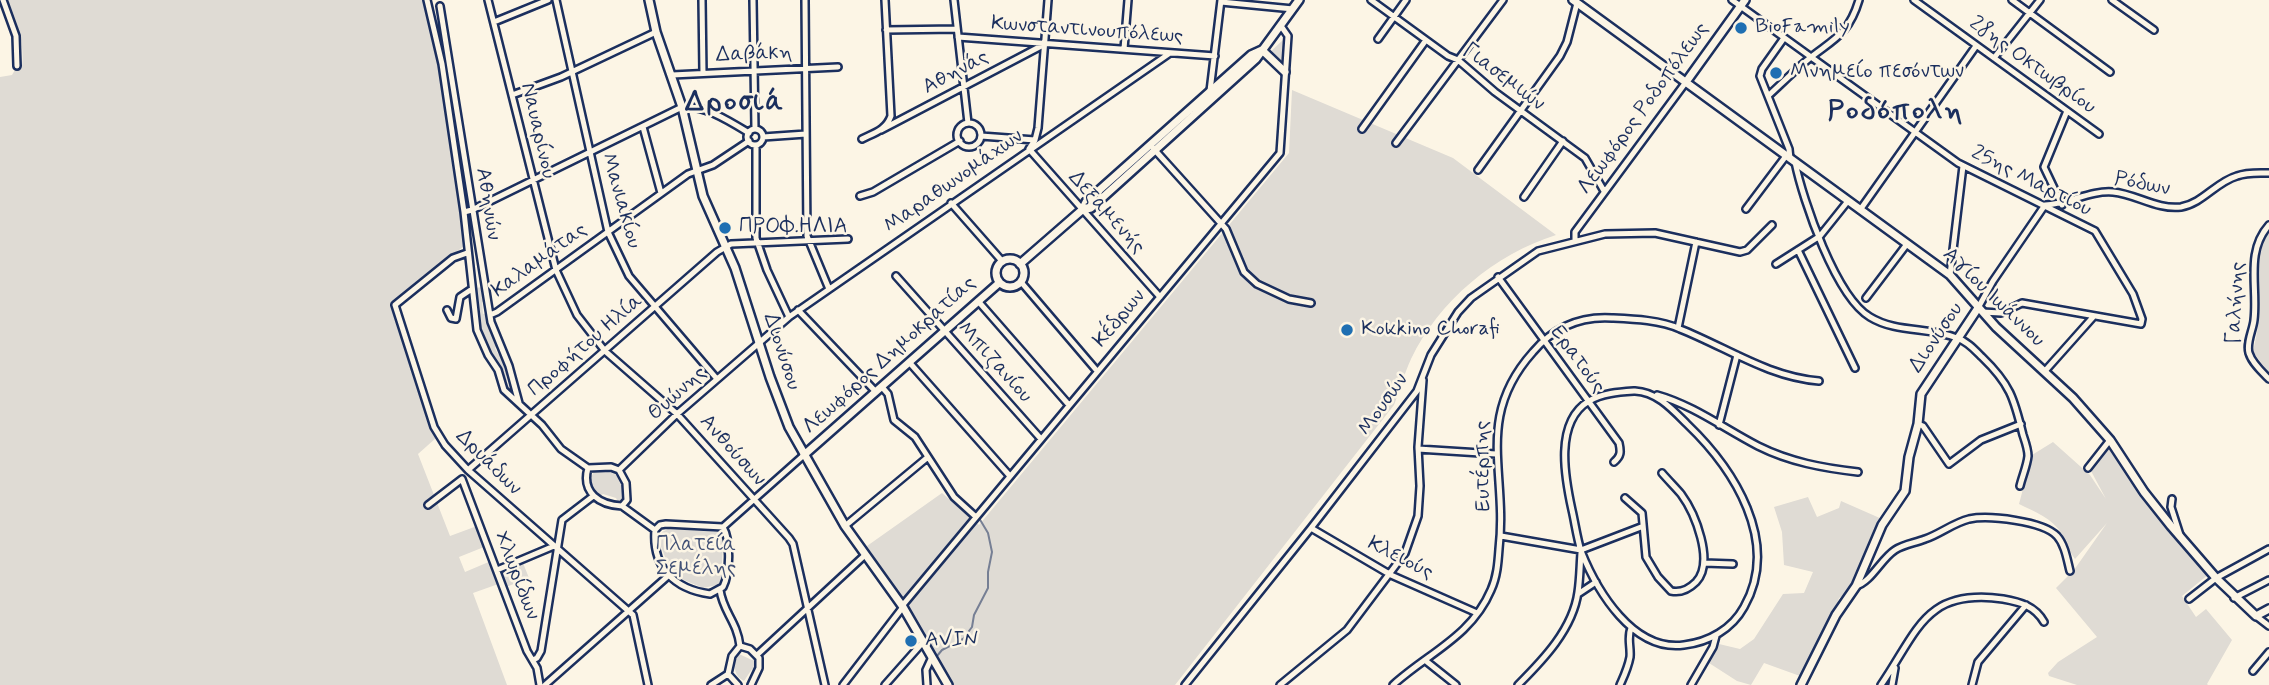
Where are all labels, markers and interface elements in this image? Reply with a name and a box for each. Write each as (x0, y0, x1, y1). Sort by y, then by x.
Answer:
street label: Κωνσταντινουπόλεως (990, 12, 1184, 50)
street label: 28ης Οκτωβρίου (1964, 12, 2100, 120)
place label: BioFamily (1755, 15, 1850, 41)
street label: Λεωφόρος Ροδοπόλεως (1573, 18, 1715, 200)
marker: BioFamily (1733, 20, 1749, 36)
street label: Γιασεμιών (1457, 39, 1549, 117)
street label: Δαβάκη (715, 41, 793, 69)
street label: Αθηνάς (919, 45, 993, 101)
place label: Μνημείο πεσόντων (1790, 60, 1964, 86)
marker: Μνημείο πεσόντων (1768, 65, 1784, 81)
street label: Ναυαρίνου (514, 81, 560, 181)
district label: Δροσιά (686, 87, 784, 121)
district label: Ροδόπολη (1829, 96, 1963, 130)
street label: Μαραθωνομάχων (880, 125, 1028, 239)
street label: 25ης Μαρτίου (1967, 141, 2095, 223)
street label: Μανιακίου (594, 150, 646, 252)
street label: Αθηνών (469, 166, 505, 242)
street label: Δεξαμενής (1062, 166, 1150, 260)
street label: Ρόδων (2112, 167, 2172, 203)
place label: ΠΡΟΦ.ΗΛΙΑ (739, 215, 847, 241)
street label: Καλαμάτας (487, 218, 593, 304)
marker: ΠΡΟΦ.ΗΛΙΑ (717, 220, 733, 236)
street label: Αγίου Ιωάννου (1937, 243, 2049, 353)
street label: Γαλήνης (2222, 261, 2252, 345)
street label: Λεωφόρος Δημοκρατίας (798, 272, 982, 440)
street label: Κέδρων (1088, 285, 1152, 353)
street label: Προφήτου Ηλία (523, 289, 649, 403)
street label: Διονύσου (1904, 298, 1970, 378)
street label: Διονύσου (757, 310, 805, 394)
street label: Μπιζανίου (951, 317, 1037, 409)
place label: Kokkino Chorafi (1361, 317, 1500, 343)
street label: Ερατούς (1544, 321, 1610, 399)
marker: Kokkino Chorafi (1339, 322, 1355, 338)
street label: Θυώνης (643, 361, 713, 427)
street label: Μουσών (1353, 369, 1415, 441)
street label: Ανθούσων (693, 410, 771, 492)
street label: Ευτέρπης (1471, 420, 1497, 512)
street label: Δρυάδων (450, 425, 526, 501)
street label: Χλωρίδων (488, 528, 544, 624)
street label: Κλειούς (1363, 532, 1437, 586)
park label: Πλατεία Σεμέλης (656, 533, 736, 583)
place label: AVIN (925, 628, 979, 654)
marker: AVIN (903, 633, 919, 649)

